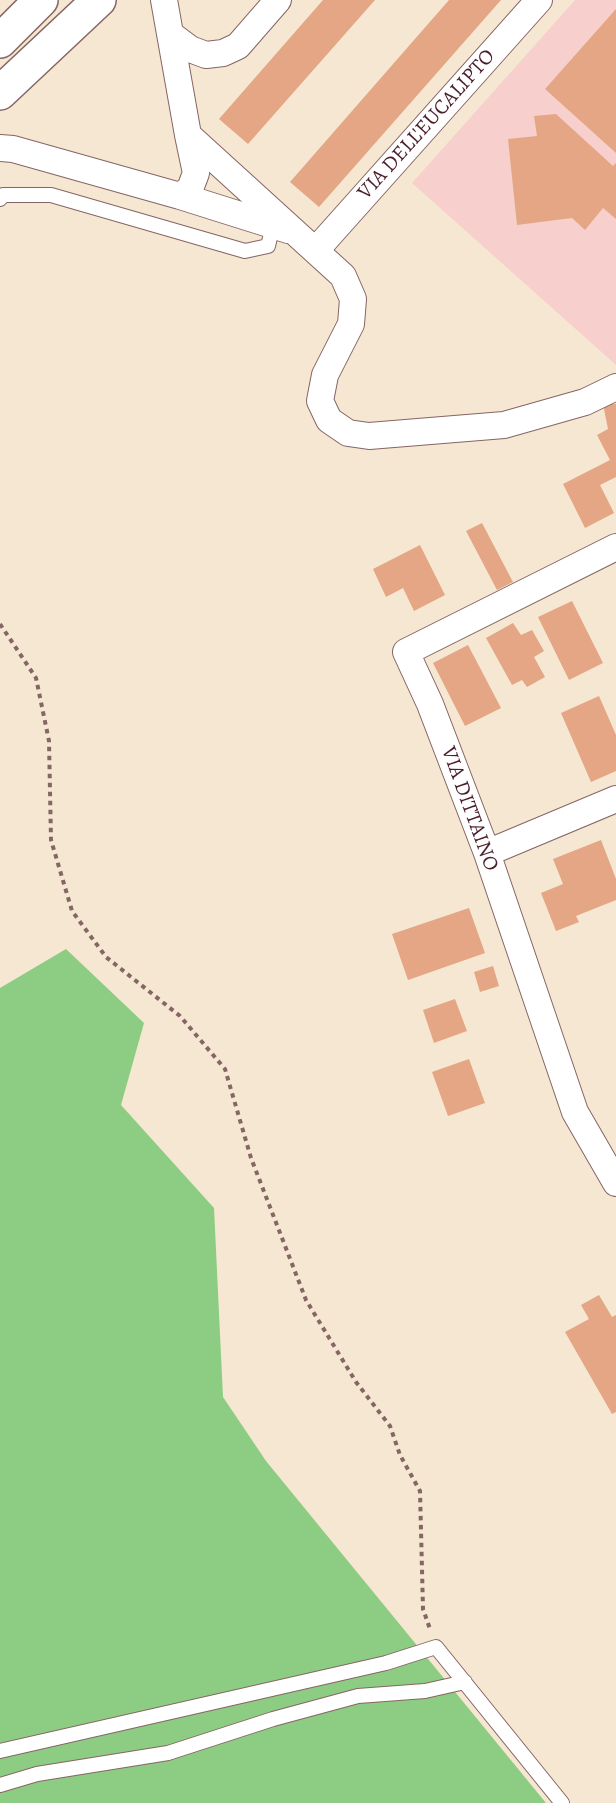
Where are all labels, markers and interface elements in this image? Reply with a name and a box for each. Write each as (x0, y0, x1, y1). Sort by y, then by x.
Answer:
street label: VIA DELL'EUCALIPTO (353, 45, 501, 205)
street label: VIA DITTAINO (435, 743, 503, 875)

